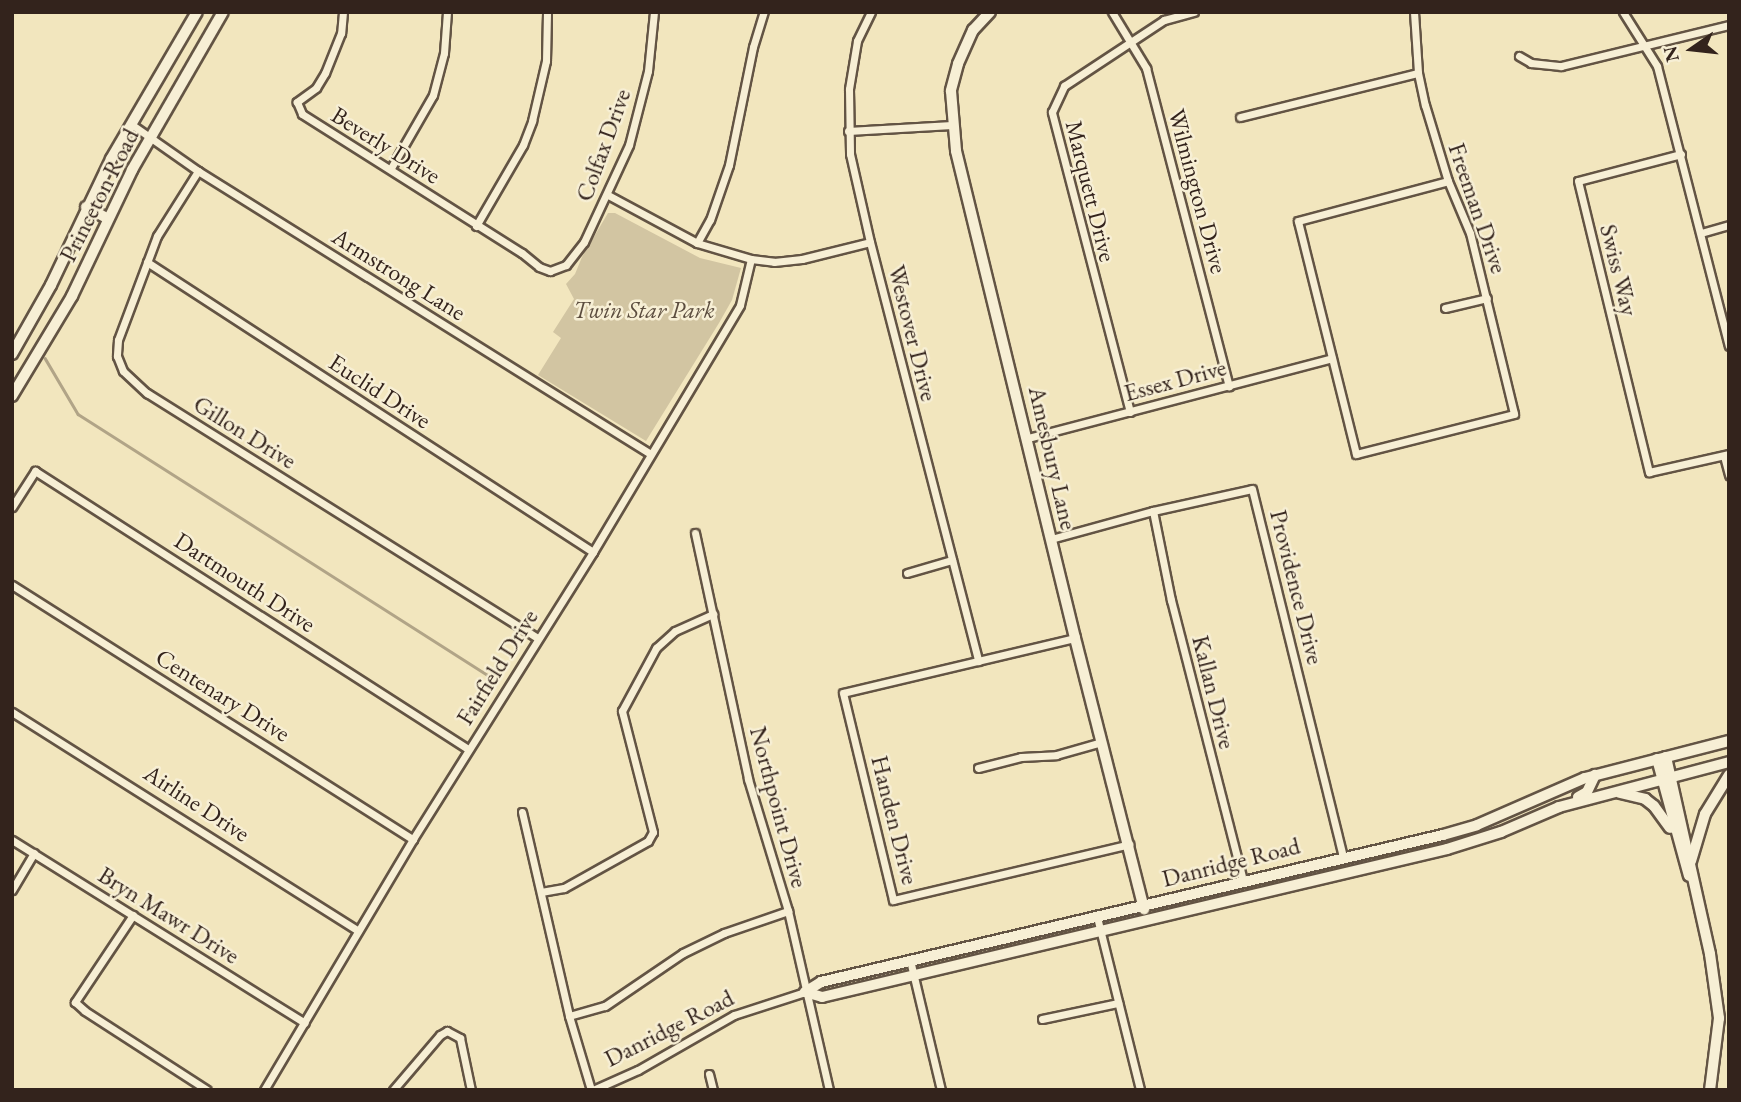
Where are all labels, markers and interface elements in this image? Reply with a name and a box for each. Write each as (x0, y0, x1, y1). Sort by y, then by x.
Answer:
north arrow (1657, 14, 1727, 84)
text: N (1657, 44, 1685, 65)
street label: Colfax Drive (569, 85, 637, 205)
street label: Beverly Drive (326, 100, 446, 190)
street label: Wilmington Drive (1162, 106, 1234, 276)
street label: Marquett Drive (1060, 117, 1122, 265)
street label: Princeton Road (53, 124, 145, 266)
street label: Freeman Drive (1442, 139, 1514, 277)
street label: Swiss Way (1594, 221, 1644, 319)
street label: Armstrong Lane (327, 222, 471, 326)
street label: Westover Drive (882, 262, 944, 404)
park label: Twin Star Park (573, 296, 715, 324)
street label: Euclid Drive (324, 347, 436, 435)
street label: Essex Drive (1121, 353, 1229, 407)
street label: Amesbury Lane (1023, 383, 1083, 533)
street label: Gillon Drive (188, 389, 302, 475)
street label: Providence Drive (1264, 507, 1330, 667)
street label: Dartmouth Drive (169, 526, 321, 638)
street label: Fairfield Drive (450, 604, 544, 730)
street label: Kallan Drive (1186, 632, 1242, 752)
street label: Centenary Drive (151, 642, 295, 748)
street label: Northpoint Drive (744, 723, 814, 891)
street label: Handen Drive (865, 753, 925, 887)
street label: Airline Drive (139, 758, 255, 848)
street label: Danridge Road (1159, 831, 1303, 893)
street label: Bryn Mawr Drive (93, 860, 245, 970)
street label: Danridge Road (600, 983, 738, 1073)

